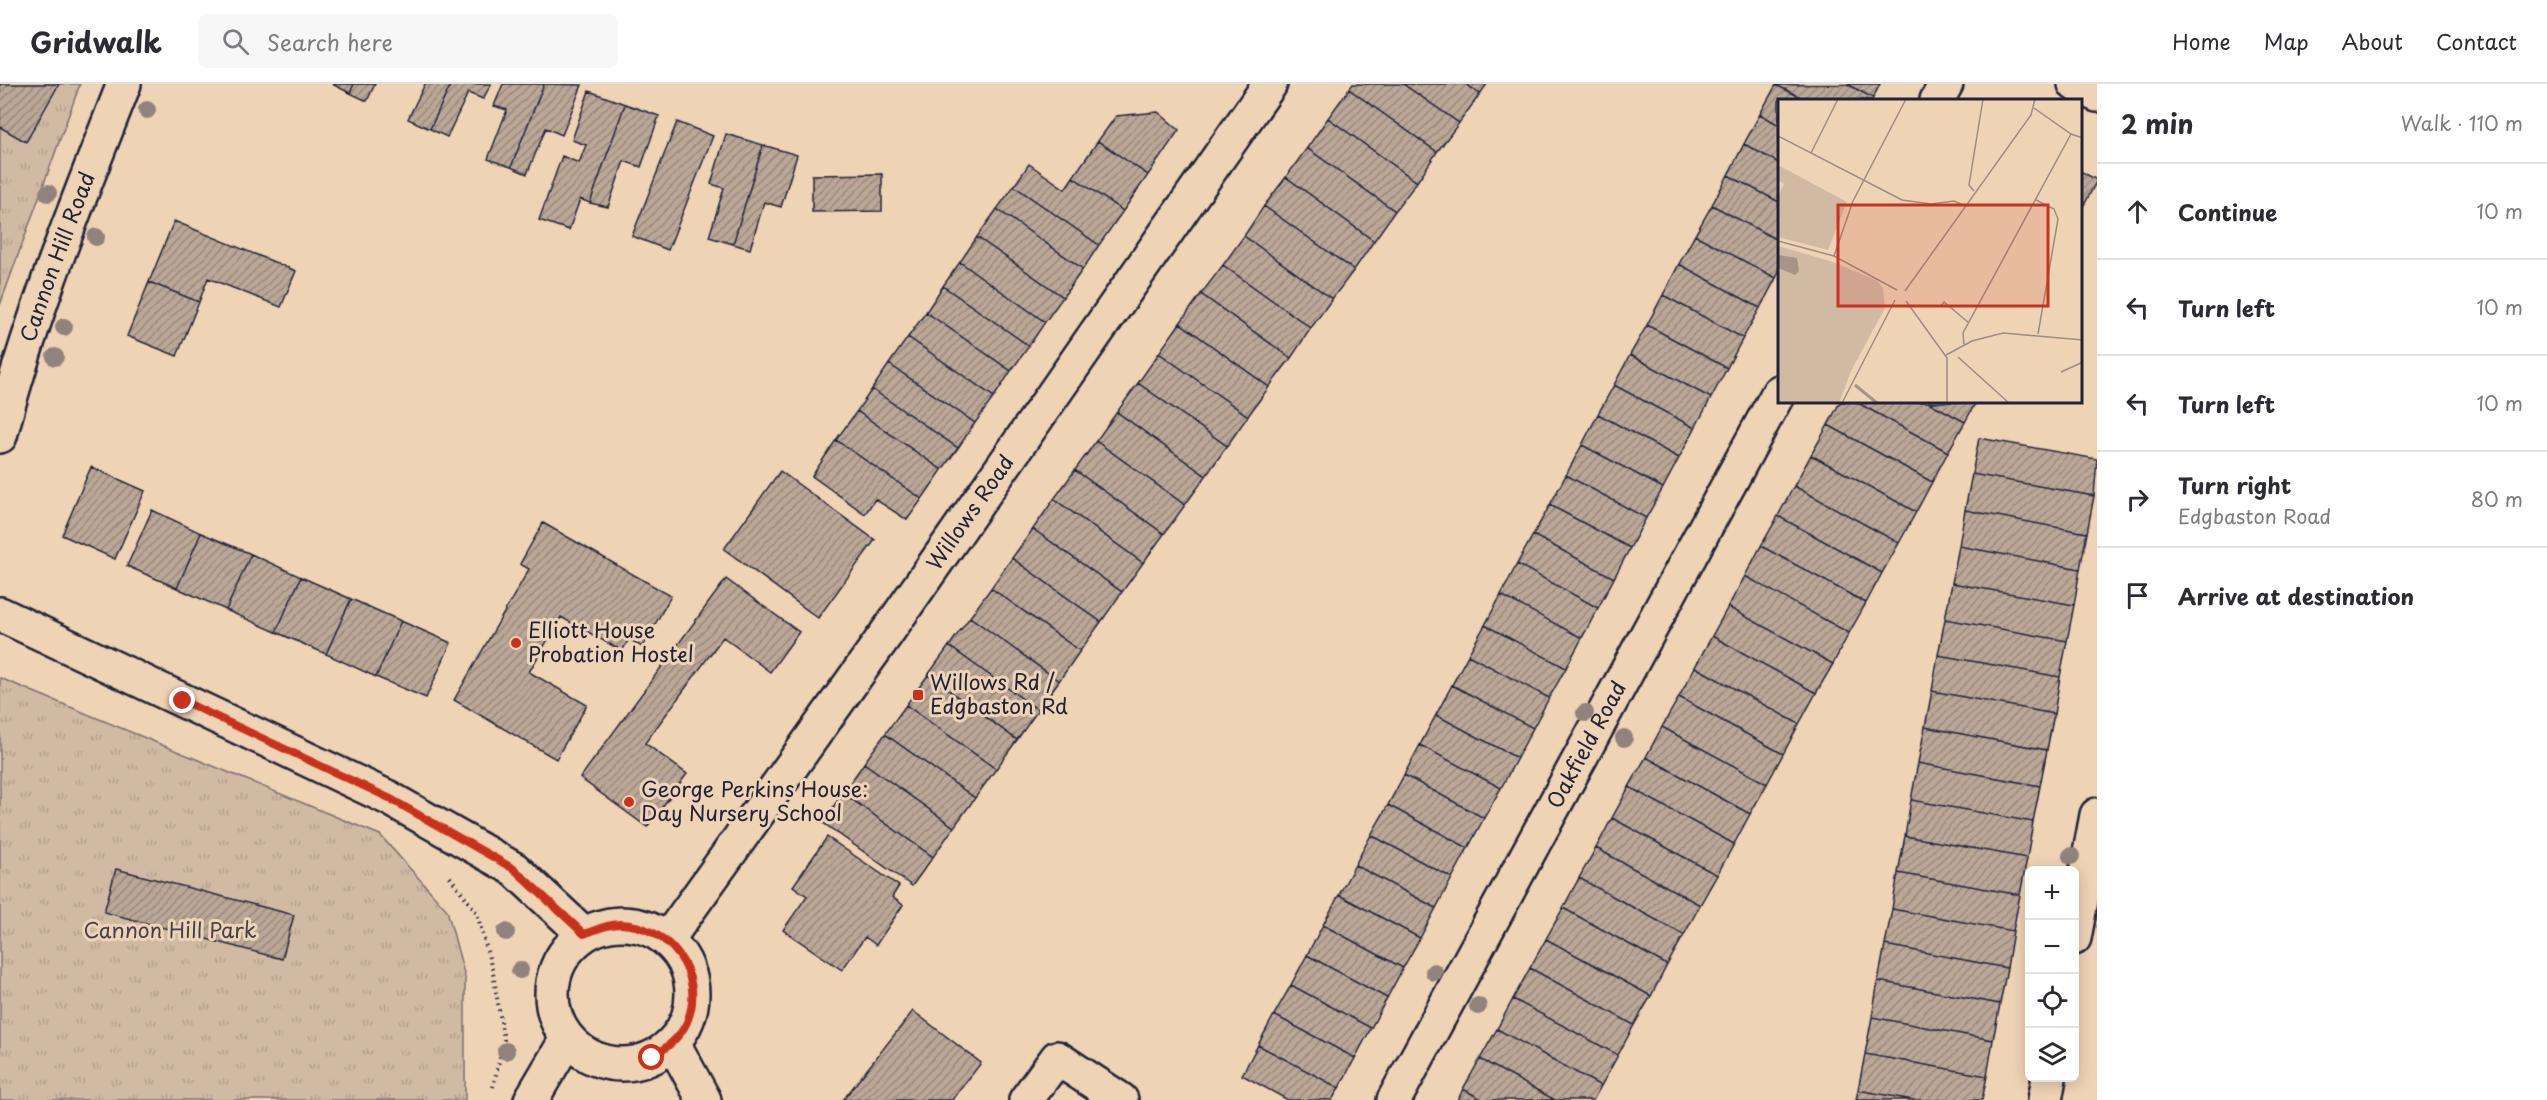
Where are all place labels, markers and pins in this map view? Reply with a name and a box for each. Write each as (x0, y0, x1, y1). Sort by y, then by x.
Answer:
place label: Elliott House Probation Hostel (528, 613, 694, 669)
marker: Elliott House Probation Hostel (509, 636, 523, 650)
place label: Willows Rd / Edgbaston Rd (930, 665, 1068, 721)
marker: Willows Rd / Edgbaston Rd (911, 688, 925, 702)
place label: George Perkins House: Day Nursery School (641, 772, 868, 828)
marker: George Perkins House: Day Nursery School (622, 795, 636, 809)

